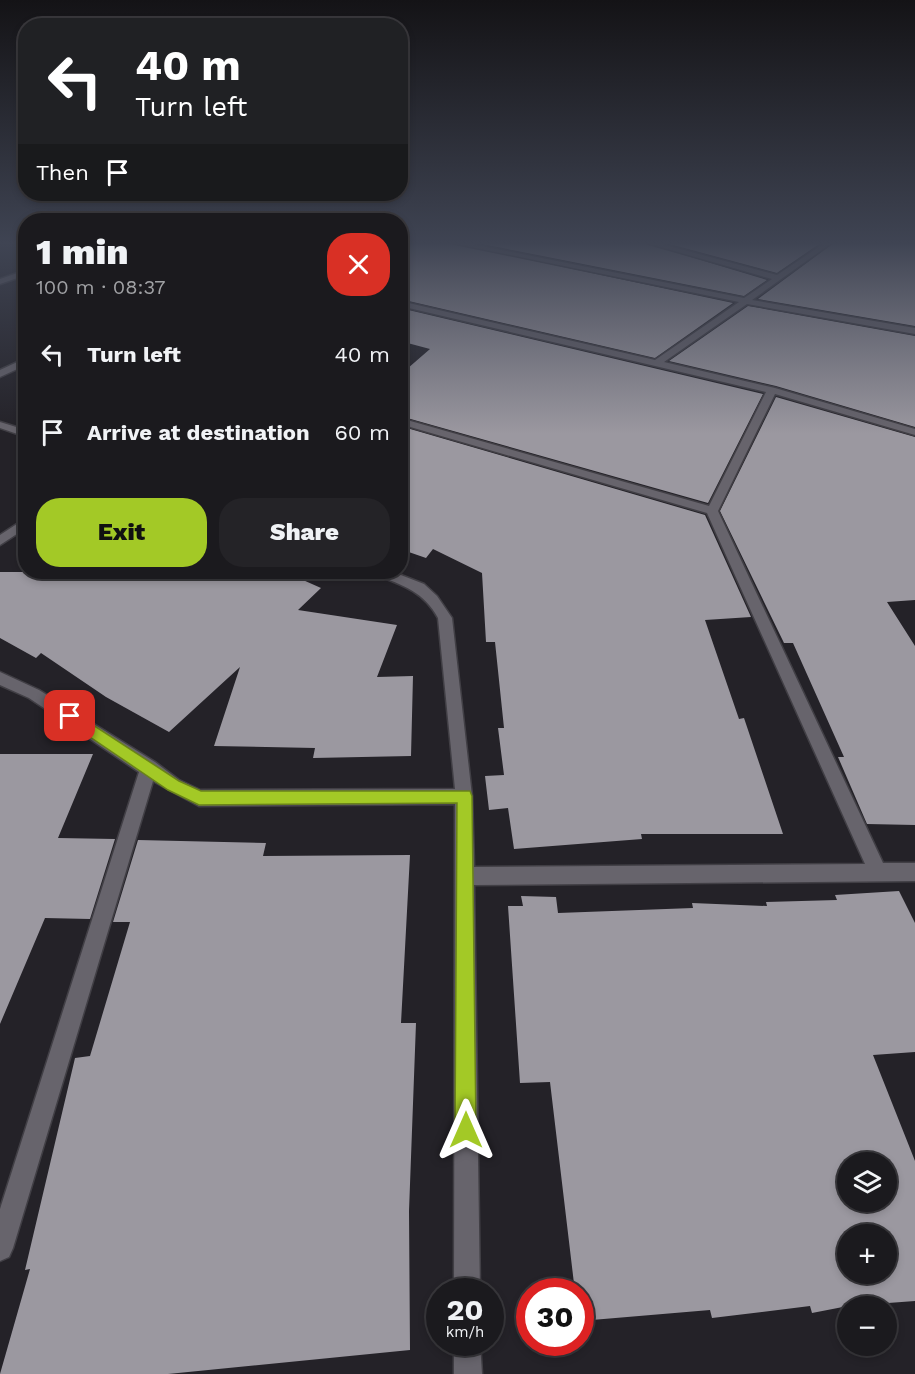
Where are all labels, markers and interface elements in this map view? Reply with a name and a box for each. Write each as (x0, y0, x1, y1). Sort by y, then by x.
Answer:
text: 40 m (135, 41, 241, 90)
icon: left (36, 42, 114, 120)
text: Turn left (135, 91, 247, 123)
icon: arrive (101, 156, 134, 189)
text: Then (36, 160, 89, 185)
text: 1 min (36, 231, 129, 273)
button: close (327, 233, 390, 296)
text: 100 m · 08:37 (36, 275, 165, 299)
icon: left (36, 338, 69, 371)
text: Turn left (87, 342, 181, 367)
text: 40 m (334, 342, 390, 367)
icon: arrive (36, 416, 69, 449)
text: Arrive at destination (87, 420, 310, 445)
text: 60 m (334, 420, 390, 445)
button: Exit (36, 498, 207, 567)
button: Share (219, 498, 390, 567)
pin (44, 690, 95, 741)
icon: arrive (53, 699, 86, 732)
position arrow (434, 1098, 498, 1162)
map controls (837, 1152, 897, 1356)
button: layers (837, 1152, 897, 1212)
button: + (837, 1224, 897, 1284)
speed limit sign: 30 (516, 1278, 594, 1356)
text: 20 (446, 1292, 484, 1327)
button: − (837, 1296, 897, 1356)
text: km/h (446, 1323, 484, 1341)

